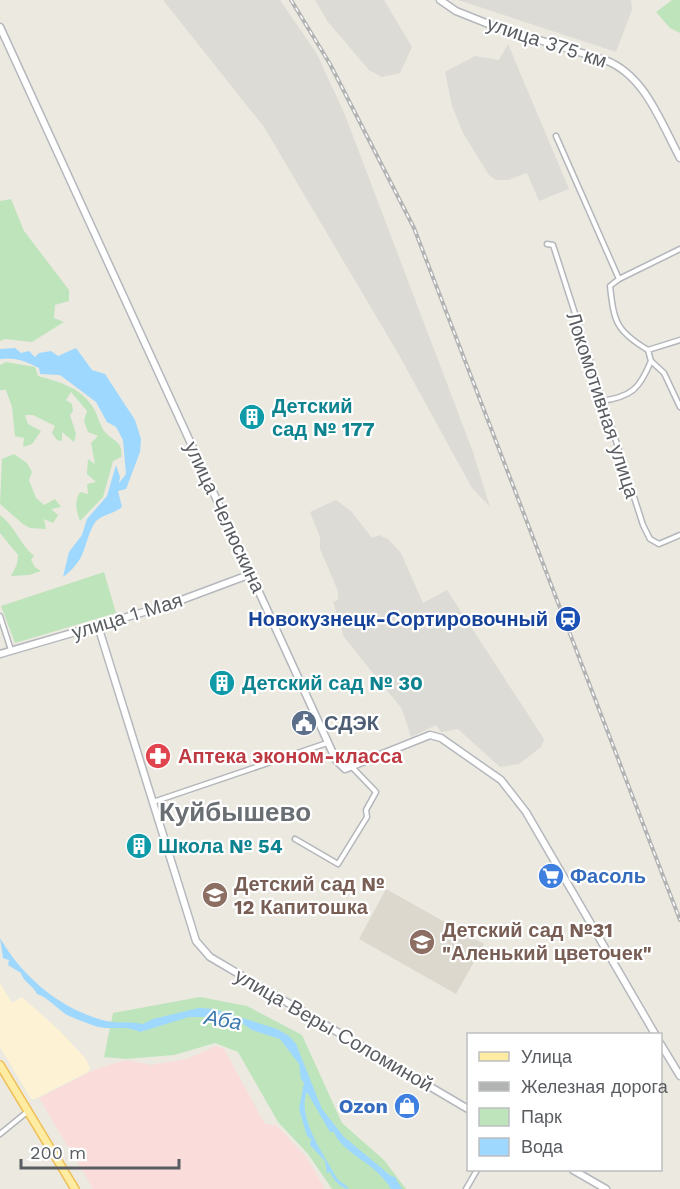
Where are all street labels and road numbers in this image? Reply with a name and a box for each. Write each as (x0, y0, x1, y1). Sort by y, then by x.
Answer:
street label: улица 375 км (484, 11, 610, 73)
street label: Локомотивная улица (562, 309, 645, 502)
street label: улица Челюскина (179, 437, 271, 597)
street label: улица 1 Мая (69, 588, 185, 644)
street label: улица Веры Соломиной (231, 963, 437, 1097)

